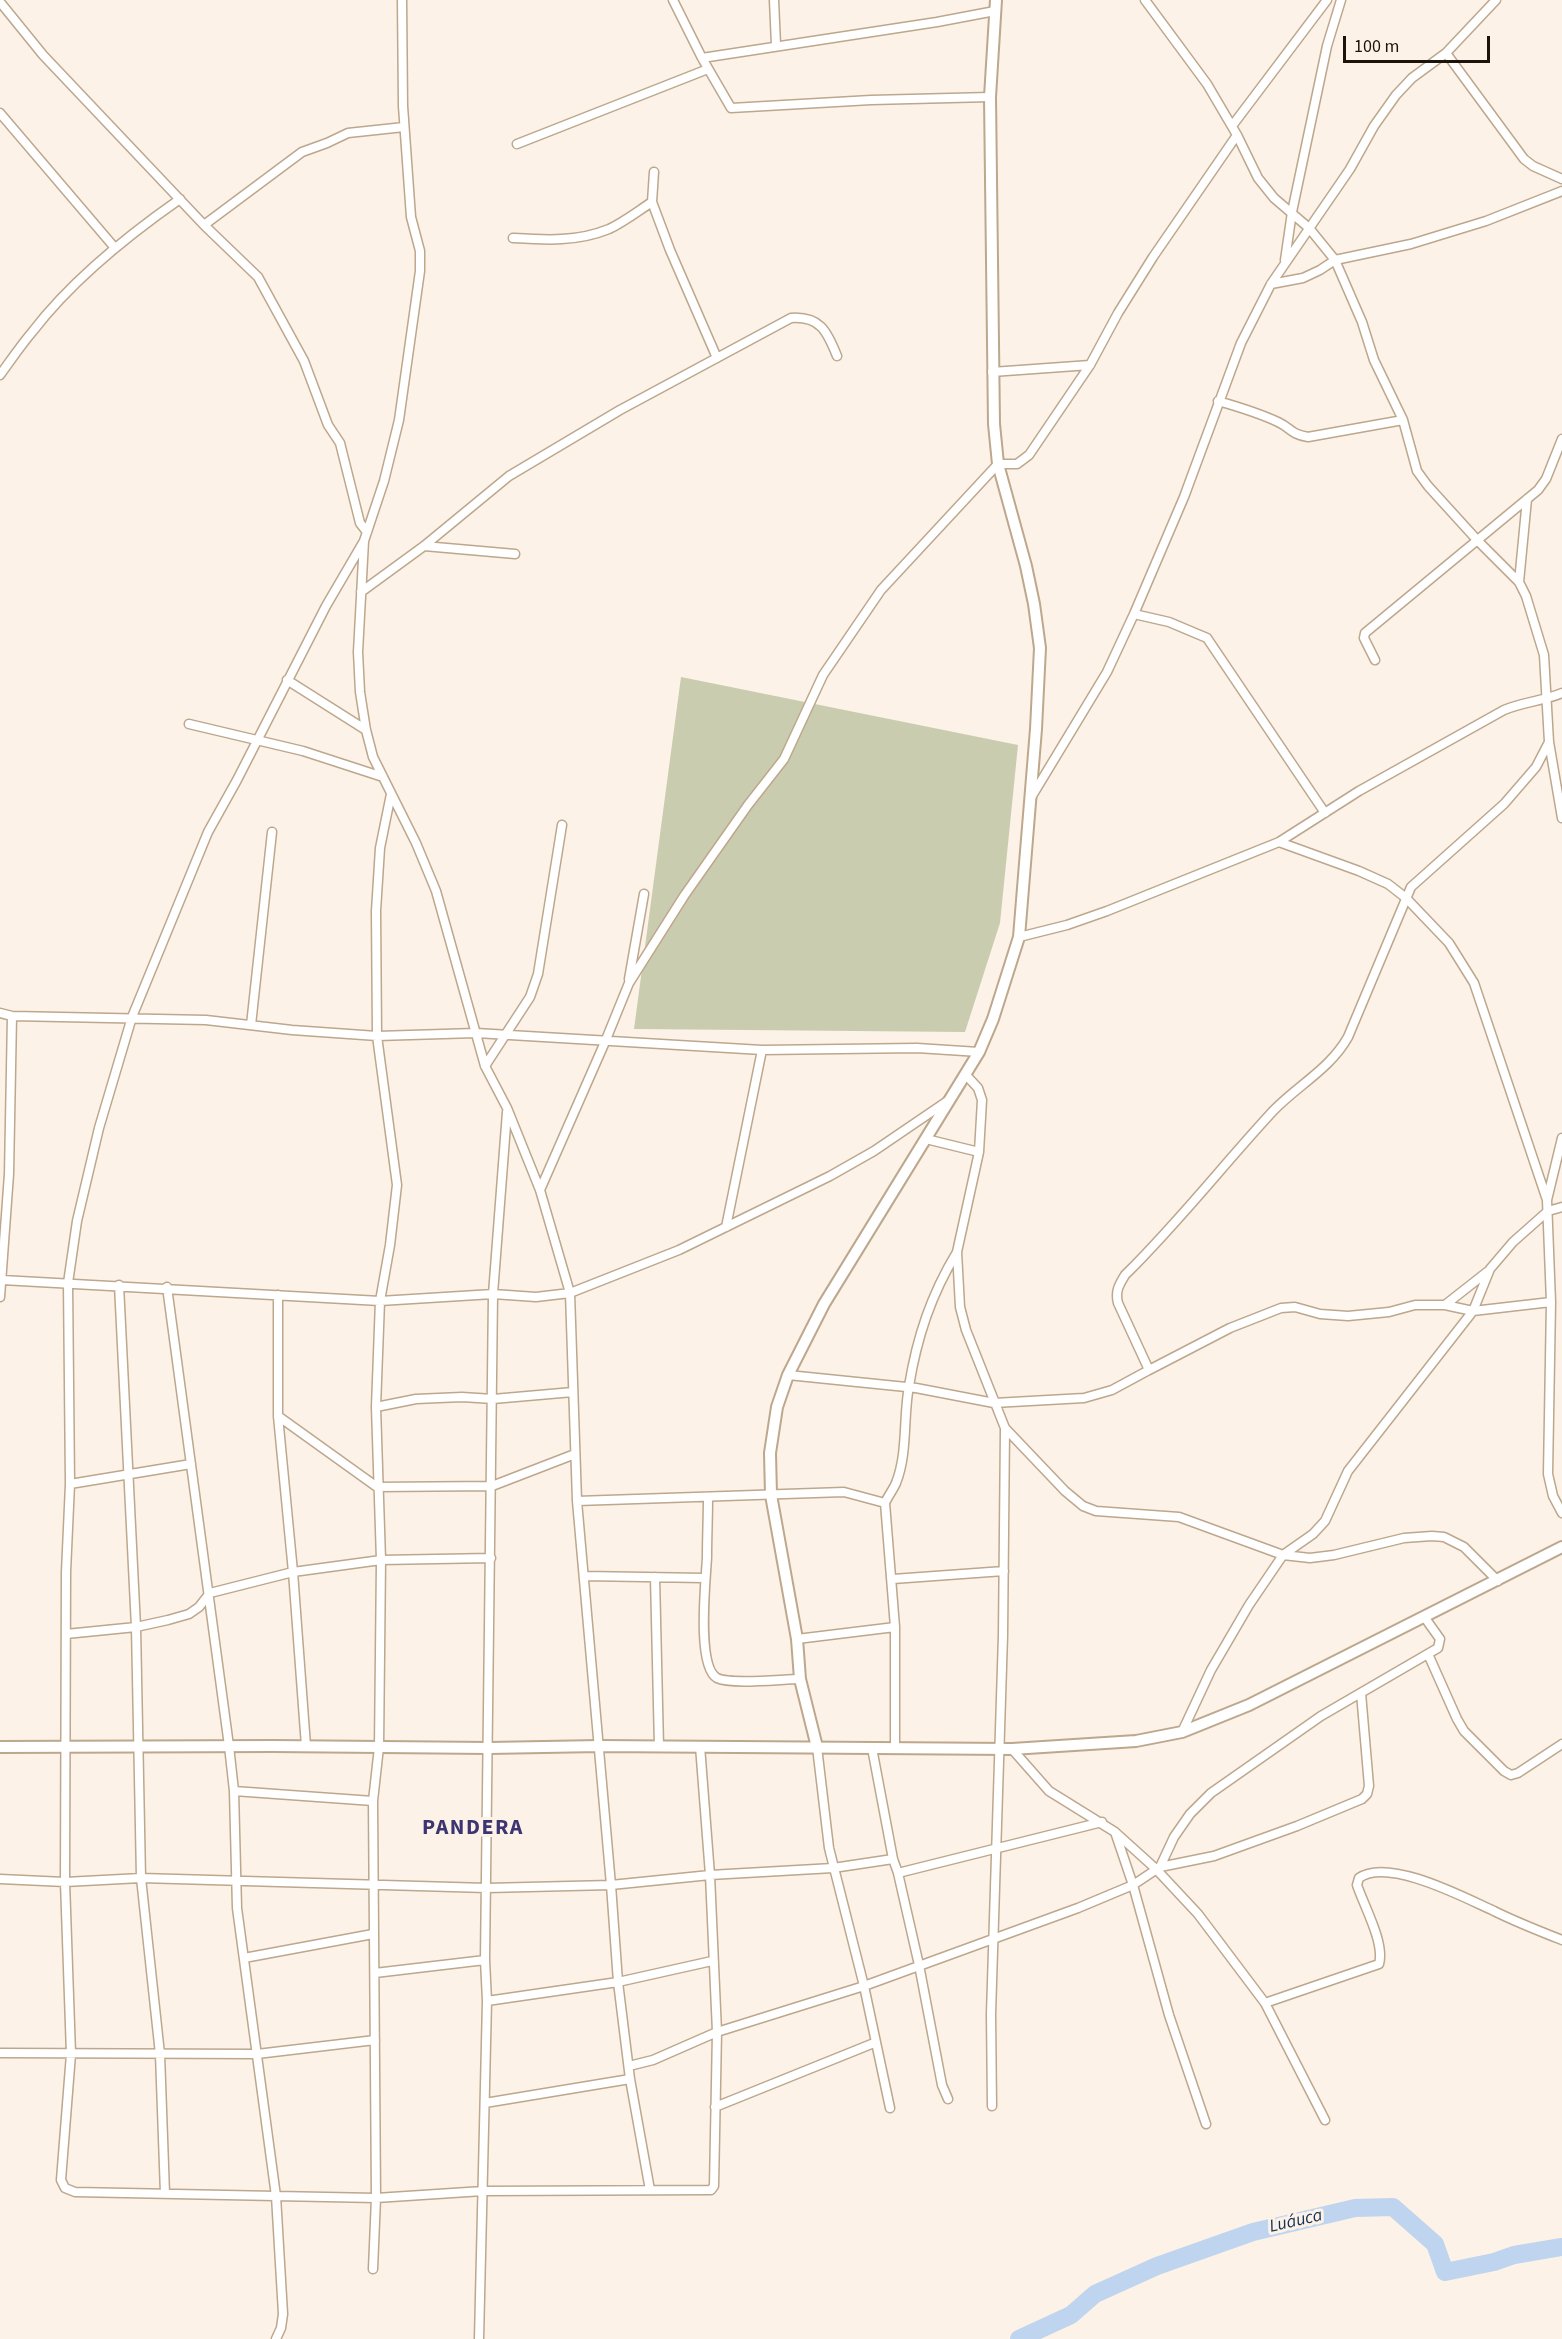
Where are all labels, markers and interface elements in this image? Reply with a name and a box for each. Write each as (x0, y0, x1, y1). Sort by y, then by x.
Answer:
scale bar (1346, 24, 1493, 62)
text: 100 m (1354, 34, 1399, 59)
district label: PANDERA (422, 1816, 524, 1842)
water label: Luáuca (1267, 2205, 1325, 2239)

